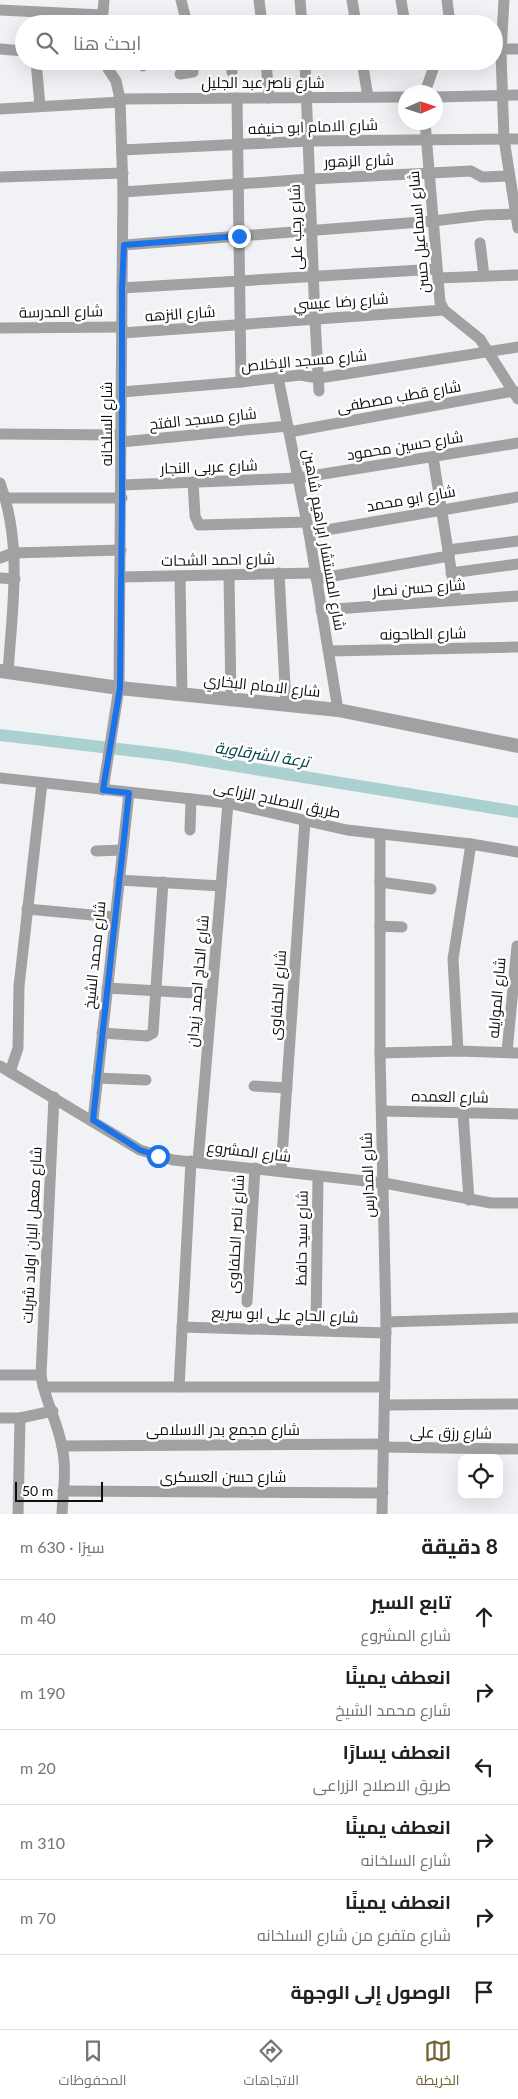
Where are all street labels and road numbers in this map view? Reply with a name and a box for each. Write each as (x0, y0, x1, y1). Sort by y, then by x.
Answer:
street label: شارع ناصر عبد الجليل (201, 73, 325, 94)
street label: شارع الامام ابو حنيفه (248, 115, 378, 140)
street label: شارع الزهور (323, 150, 394, 173)
street label: شارع اسماعيل حسن (404, 170, 435, 294)
street label: شارع رجب على (285, 184, 308, 270)
street label: شارع رضا عيسي (293, 289, 389, 317)
street label: شارع المدرسة (19, 301, 103, 324)
street label: شارع النزهه (144, 302, 216, 327)
street label: شارع مسجد الإخلاص (240, 346, 368, 377)
street label: شارع قطب مصطفى (335, 376, 463, 419)
street label: شارع السلخانه (97, 382, 118, 466)
street label: شارع مسجد الفتح (148, 403, 258, 436)
street label: شارع حسين محمود (345, 427, 465, 466)
street label: شارع المستشار ابراهيم شاهين (297, 448, 350, 632)
street label: شارع عربى النجار (159, 455, 258, 480)
street label: شارع ابو محمد (365, 481, 457, 518)
street label: شارع احمد الشحات (161, 549, 275, 572)
street label: شارع حسن نصار (371, 575, 466, 602)
street label: شارع الطاحونه (380, 623, 466, 646)
street label: شارع الامام البخاري (202, 670, 321, 704)
street label: طريق الاصلاح الزراعى (211, 777, 342, 824)
street label: شارع محمد الشيخ (79, 900, 112, 1010)
street label: شارع الحاج احمد زيدان (182, 914, 215, 1048)
street label: شارع الحلفاوى (265, 949, 292, 1041)
street label: شارع الموايله (484, 957, 511, 1039)
street label: شارع العمده (411, 1086, 489, 1109)
street label: شارع المدارس (357, 1132, 380, 1218)
street label: شارع المشروع (206, 1137, 292, 1168)
street label: شارع معمل البان اولاد شربات (17, 1146, 48, 1324)
street label: شارع ناصر الحلفاوى (223, 1174, 250, 1294)
street label: شارع سيد حافظ (291, 1190, 314, 1286)
street label: شارع الحاج على ابو سريع (211, 1302, 359, 1329)
street label: شارع مجمع بدر الاسلامى (146, 1420, 300, 1441)
street label: شارع رزق على (410, 1422, 492, 1445)
street label: شارع حسن العسكرى (160, 1467, 286, 1488)

